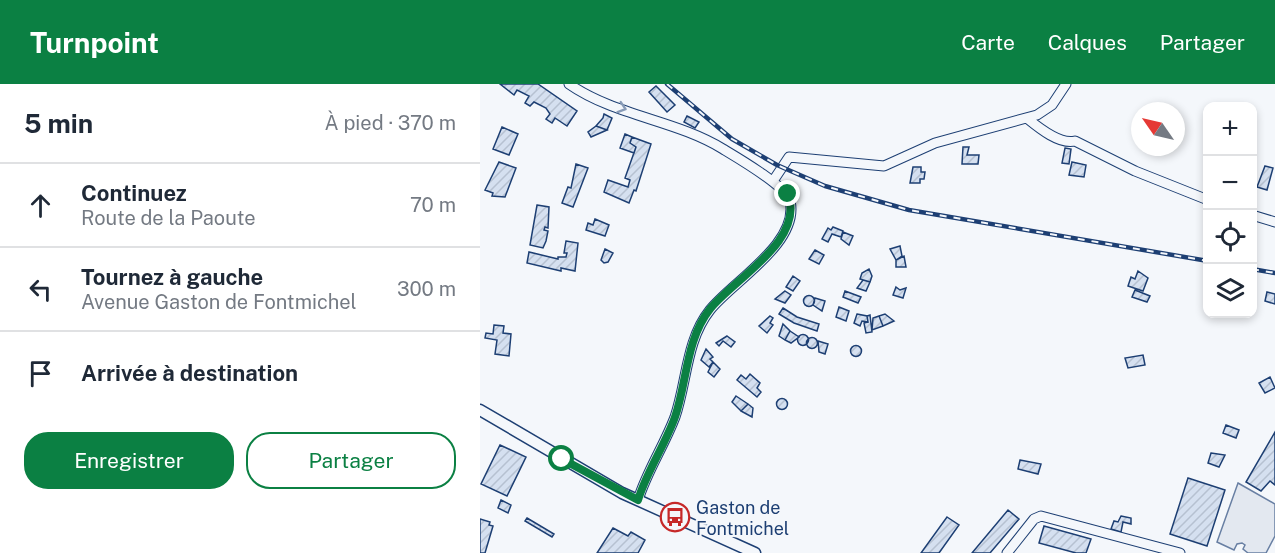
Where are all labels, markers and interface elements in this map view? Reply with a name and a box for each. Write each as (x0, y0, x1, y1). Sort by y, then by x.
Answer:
text: Turnpoint (30, 26, 159, 59)
text: Carte (961, 30, 1015, 55)
text: Calques (1048, 30, 1127, 55)
text: Partager (1160, 30, 1245, 55)
one-way arrow (616, 101, 627, 114)
north arrow (1131, 102, 1185, 156)
map controls (1203, 102, 1257, 318)
button: + (1203, 102, 1257, 156)
text: 5 min (24, 108, 93, 139)
text: À pied · 370 m (324, 111, 456, 135)
button: − (1203, 156, 1257, 210)
text: Continuez (81, 180, 187, 206)
route end (774, 180, 800, 206)
icon: ahead (24, 189, 57, 222)
text: 70 m (410, 193, 456, 217)
text: Route de la Paoute (81, 206, 256, 230)
button: locate (1203, 210, 1257, 264)
text: Tournez à gauche (81, 264, 263, 290)
button: layers (1203, 264, 1257, 318)
icon: left (24, 273, 57, 306)
text: 300 m (397, 277, 456, 301)
text: Avenue Gaston de Fontmichel (81, 290, 357, 314)
icon: arrive (24, 357, 57, 390)
text: Arrivée à destination (81, 360, 298, 386)
button: Enregistrer (24, 432, 234, 489)
button: Partager (246, 432, 456, 489)
route start (548, 445, 574, 471)
place label: Gaston de Fontmichel (696, 497, 789, 539)
bus stop icon: Gaston de Fontmichel (659, 501, 691, 533)

